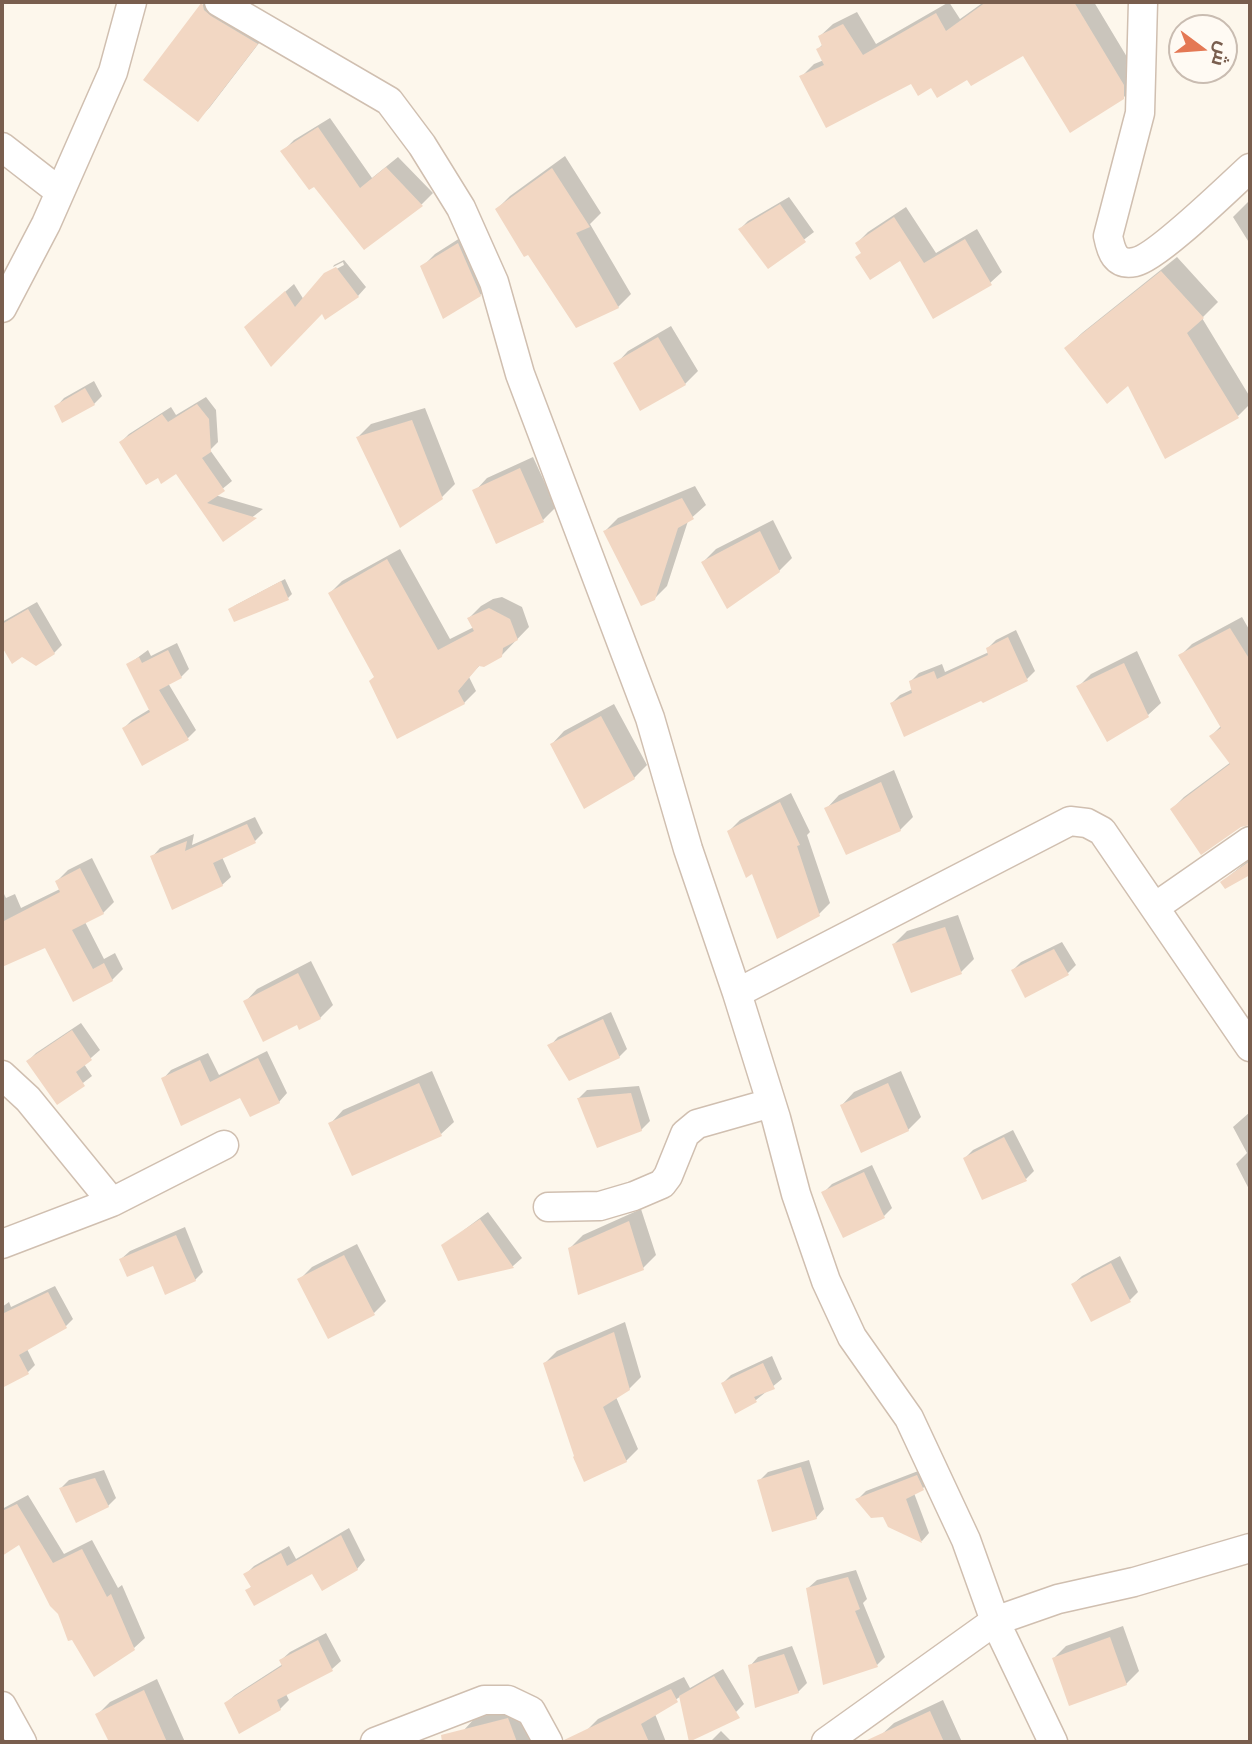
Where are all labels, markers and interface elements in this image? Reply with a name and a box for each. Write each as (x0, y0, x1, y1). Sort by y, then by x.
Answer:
north arrow (1168, 14, 1238, 84)
text: ش (1205, 39, 1237, 70)

